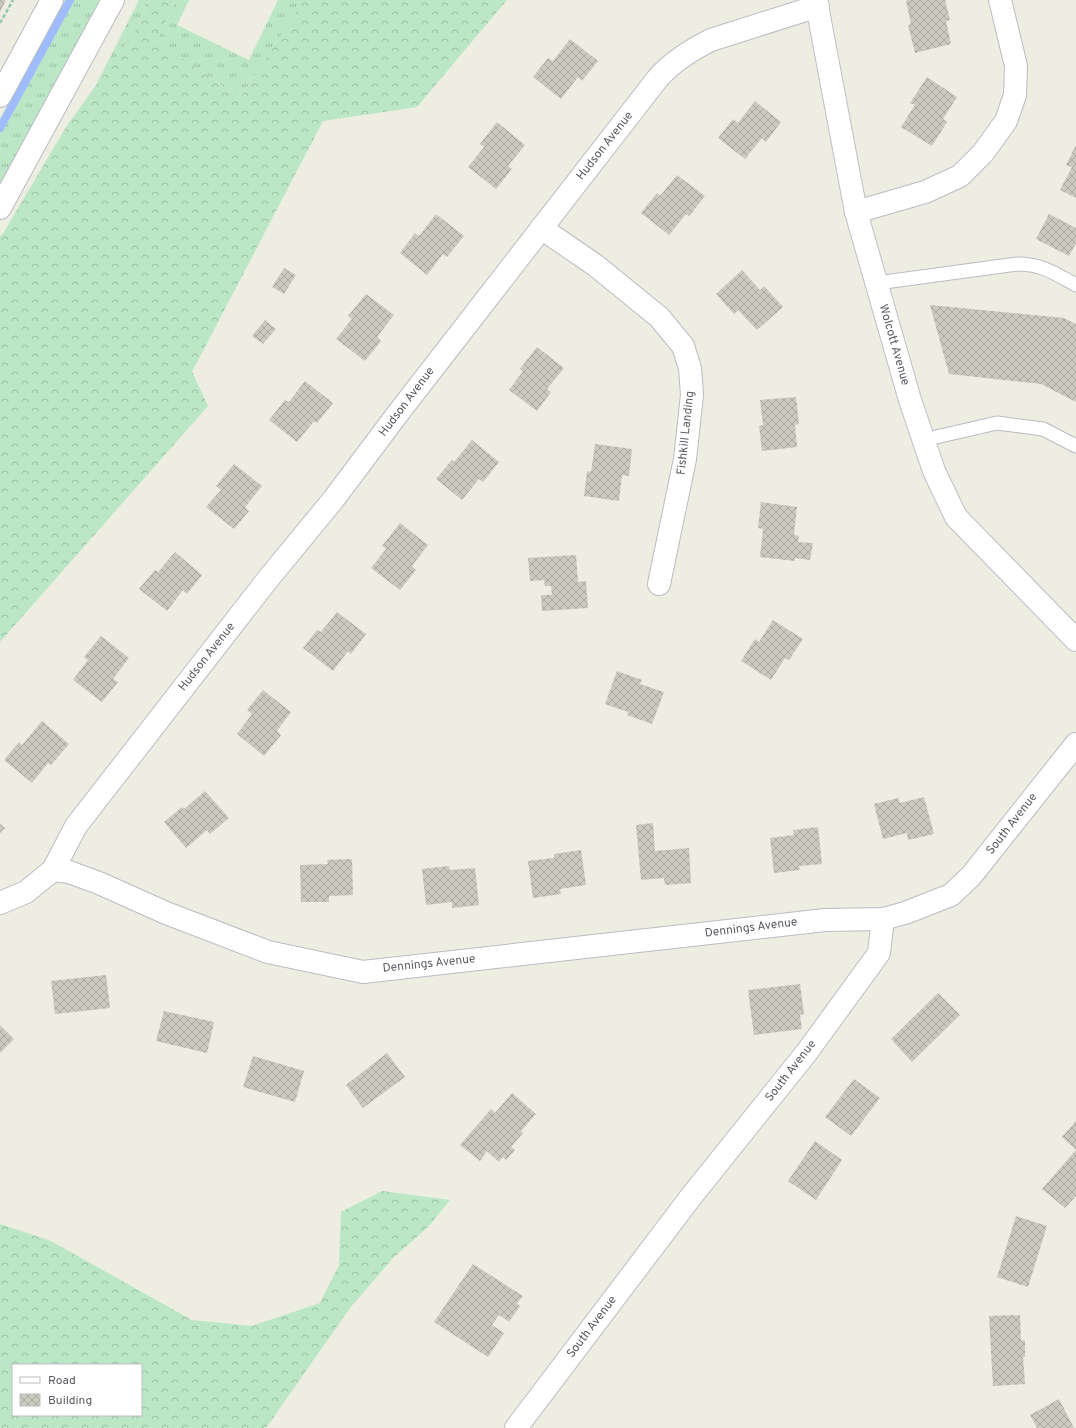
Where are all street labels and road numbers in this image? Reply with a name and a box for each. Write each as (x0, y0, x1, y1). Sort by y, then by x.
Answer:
street label: Hudson Avenue (573, 108, 637, 184)
street label: Wolcott Avenue (875, 303, 913, 387)
street label: Hudson Avenue (376, 364, 438, 440)
street label: Fishkill Landing (674, 390, 698, 476)
street label: Hudson Avenue (175, 619, 239, 695)
street label: South Avenue (983, 790, 1041, 858)
street label: Dennings Avenue (704, 914, 798, 942)
street label: Dennings Avenue (382, 951, 476, 977)
street label: South Avenue (762, 1037, 820, 1105)
street label: South Avenue (563, 1293, 621, 1361)

